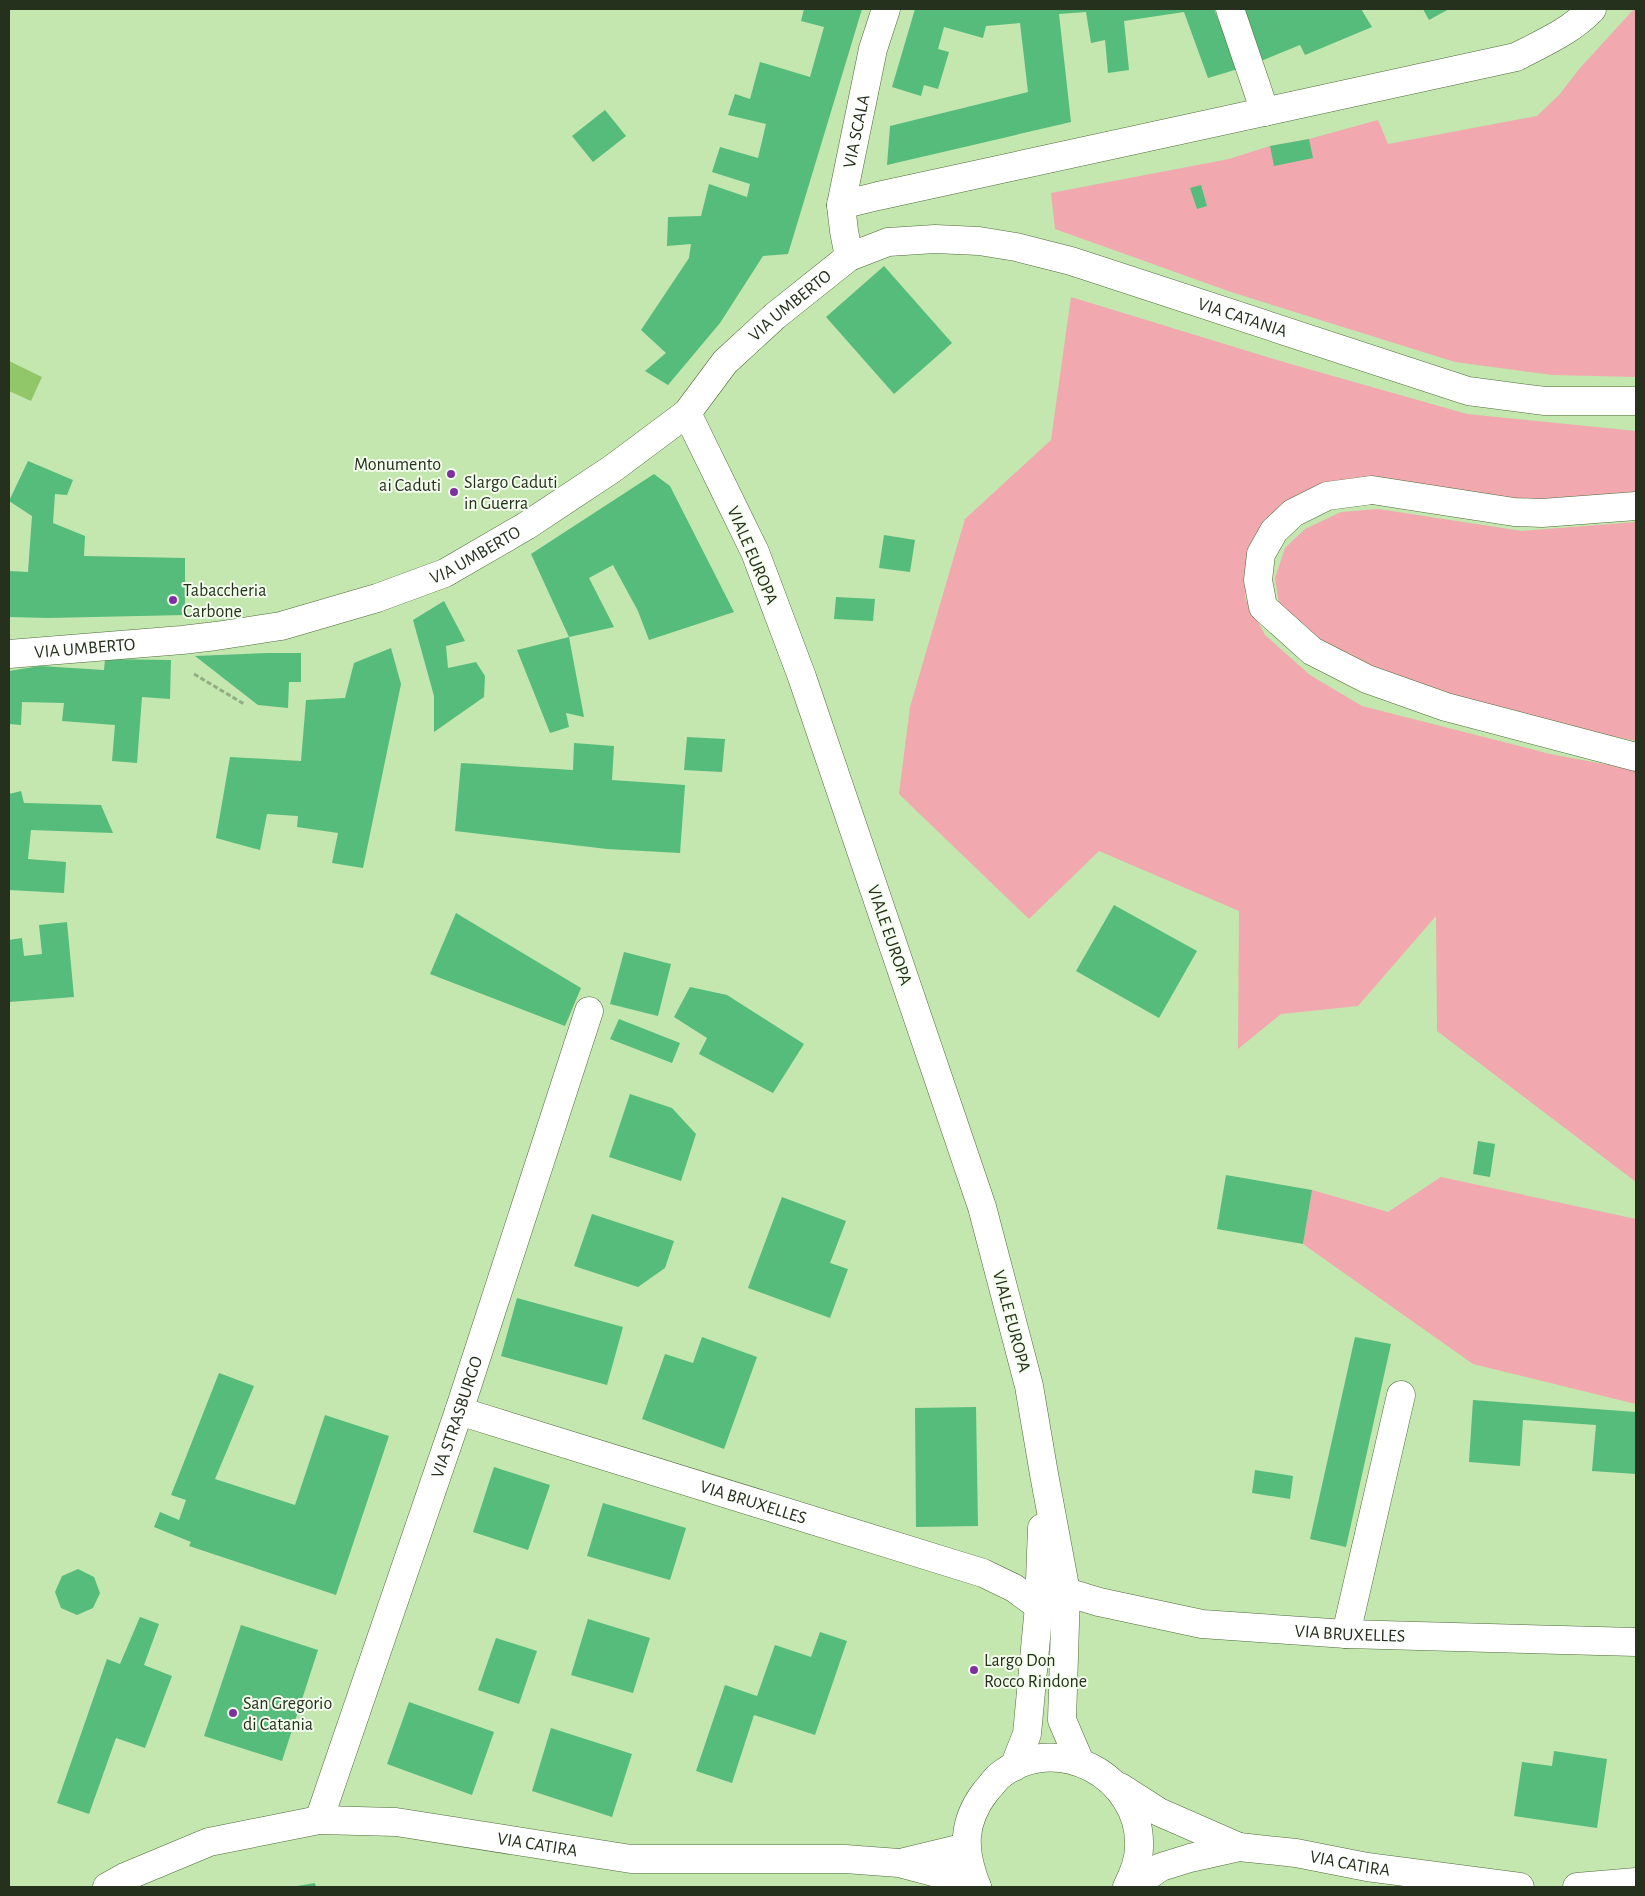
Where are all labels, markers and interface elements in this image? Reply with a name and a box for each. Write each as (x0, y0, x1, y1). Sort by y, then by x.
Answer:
street label: VIA SCALA (841, 92, 874, 170)
street label: VIA UMBERTO (746, 267, 835, 345)
street label: VIA CATANIA (1195, 295, 1290, 341)
place label: Monumento ai Caduti (354, 456, 441, 495)
marker: Monumento ai Caduti (445, 468, 457, 480)
place label: Slargo Caduti in Guerra (464, 474, 558, 513)
marker: Slargo Caduti in Guerra (448, 486, 460, 498)
street label: VIALE EUROPA (723, 504, 781, 608)
street label: VIA UMBERTO (428, 523, 524, 588)
place label: Tabaccheria Carbone (183, 582, 267, 621)
marker: Tabaccheria Carbone (167, 594, 179, 606)
street label: VIA UMBERTO (34, 636, 136, 662)
street label: VIALE EUROPA (864, 883, 915, 988)
street label: VIALE EUROPA (989, 1268, 1033, 1375)
street label: VIA STRASBURGO (429, 1354, 486, 1480)
street label: VIA BRUXELLES (697, 1478, 808, 1528)
street label: VIA BRUXELLES (1294, 1622, 1405, 1646)
place label: Largo Don Rocco Rindone (984, 1652, 1087, 1691)
marker: Largo Don Rocco Rindone (968, 1664, 980, 1676)
place label: San Gregorio di Catania (243, 1695, 332, 1734)
marker: San Gregorio di Catania (227, 1707, 239, 1719)
street label: VIA CATIRA (496, 1830, 579, 1861)
street label: VIA CATIRA (1308, 1848, 1392, 1880)

